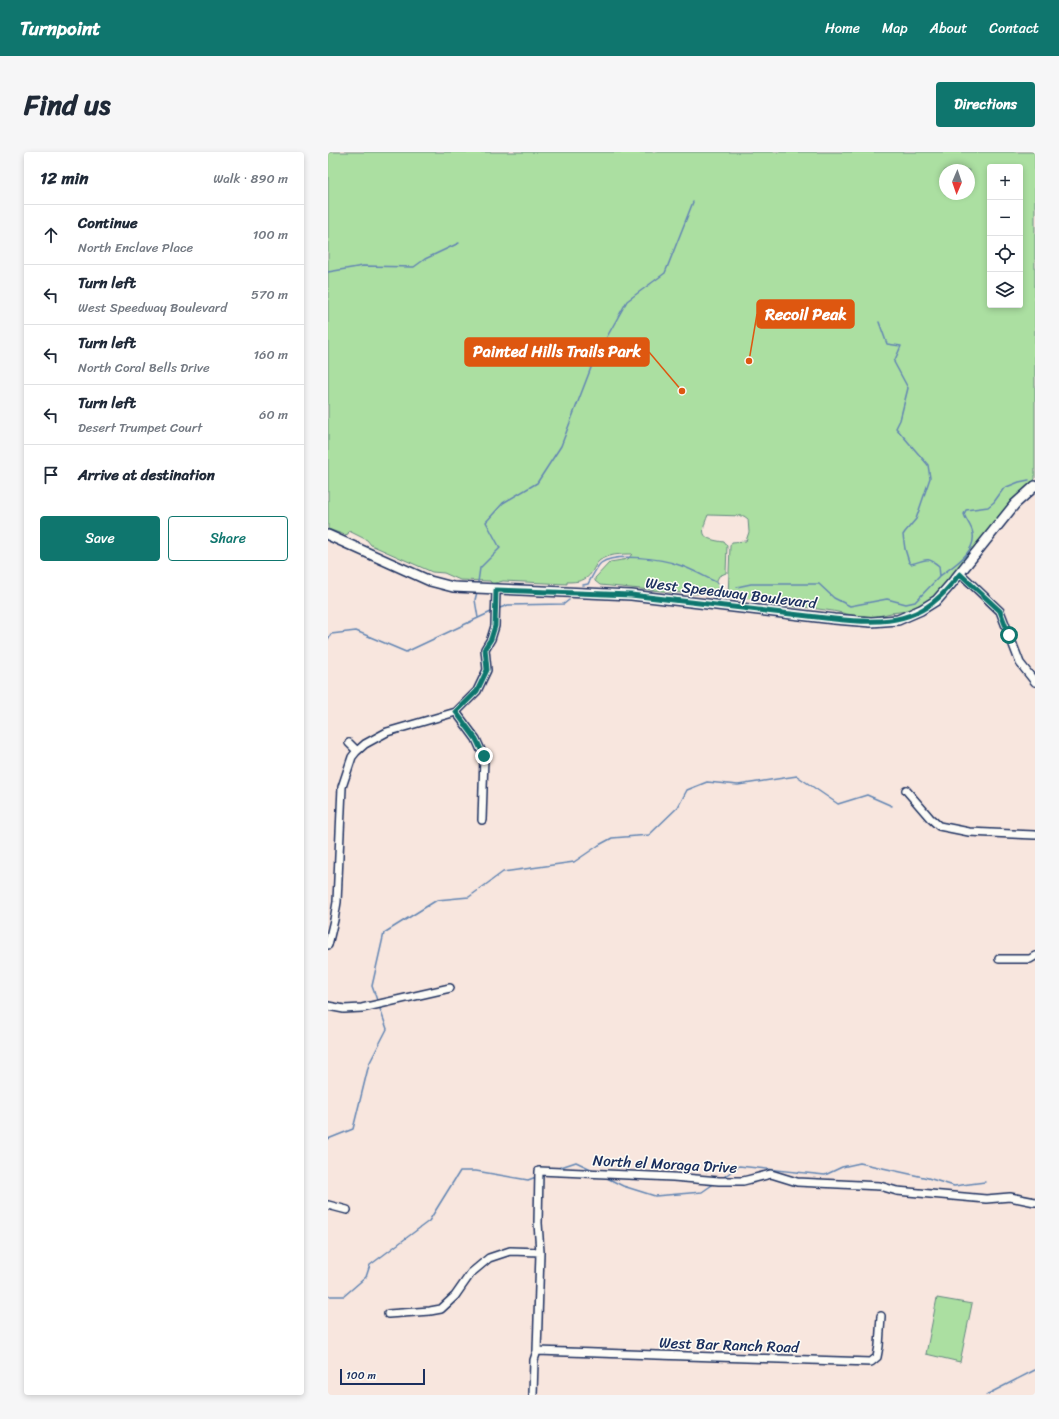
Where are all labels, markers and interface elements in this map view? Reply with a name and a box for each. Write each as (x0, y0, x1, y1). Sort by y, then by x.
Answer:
text: Turnpoint (20, 12, 101, 45)
text: Home (825, 16, 860, 41)
text: Map (882, 16, 908, 41)
text: About (930, 16, 967, 41)
text: Contact (989, 16, 1039, 41)
text: Find us (24, 80, 111, 129)
button: Directions (936, 82, 1035, 127)
text: 12 min (40, 163, 88, 193)
north arrow (939, 164, 975, 200)
map controls (987, 164, 1023, 308)
button: + (987, 164, 1023, 200)
text: Walk · 890 m (213, 167, 288, 190)
button: − (987, 200, 1023, 236)
text: Continue (78, 210, 138, 236)
text: 100 m (253, 223, 288, 246)
icon: ahead (40, 224, 62, 246)
text: North Enclave Place (78, 236, 193, 259)
button: locate (987, 236, 1023, 272)
text: Turn left (78, 270, 136, 296)
button: layers (987, 272, 1023, 308)
text: 570 m (251, 283, 288, 306)
icon: left (40, 284, 62, 306)
text: West Speedway Boulevard (78, 296, 227, 319)
callout: Recoil Peak (757, 300, 854, 328)
text: Recoil Peak (764, 300, 847, 329)
text: Turn left (78, 330, 136, 356)
text: Painted Hills Trails Park (473, 337, 641, 366)
callout: Painted Hills Trails Park (465, 338, 649, 366)
text: 160 m (253, 343, 288, 366)
icon: left (40, 344, 62, 366)
text: North Coral Bells Drive (78, 356, 210, 379)
text: Turn left (78, 390, 136, 416)
text: 60 m (259, 403, 288, 426)
icon: left (40, 404, 62, 426)
text: Desert Trumpet Court (78, 416, 202, 439)
text: Arrive at destination (78, 462, 215, 488)
icon: arrive (40, 464, 62, 486)
button: Save (40, 516, 160, 561)
button: Share (168, 516, 288, 561)
street label: West Speedway Boulevard (644, 570, 819, 617)
route start (1000, 626, 1018, 644)
route end (475, 747, 493, 765)
street label: North el Moraga Drive (592, 1147, 738, 1181)
street label: West Bar Ranch Road (659, 1330, 800, 1360)
text: 100 m (346, 1366, 376, 1385)
scale bar (340, 1367, 425, 1386)

